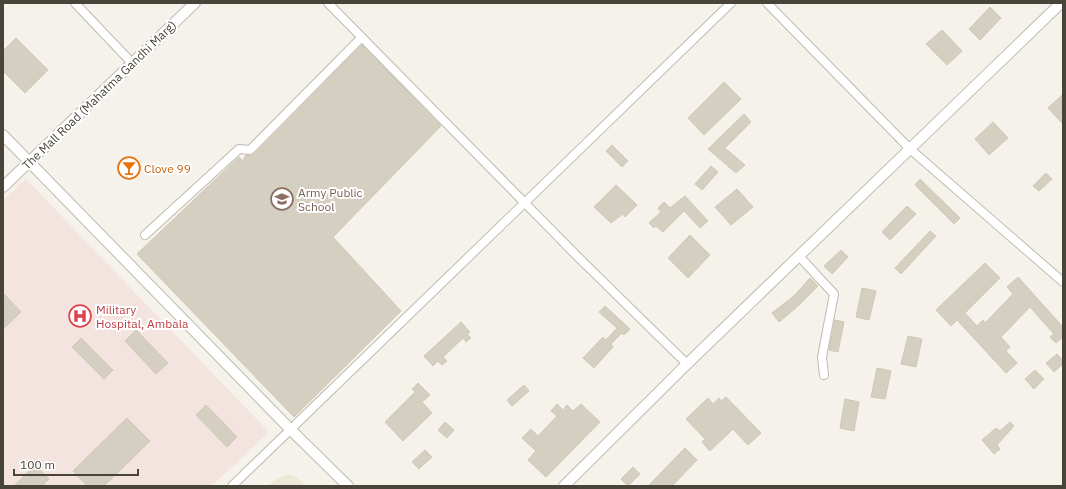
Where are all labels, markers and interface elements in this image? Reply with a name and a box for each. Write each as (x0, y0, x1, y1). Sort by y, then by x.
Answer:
street label: The Mall Road (Mahatma Gandhi Marg) (19, 17, 179, 173)
bar icon: Clove 99 (116, 155, 142, 181)
place label: Clove 99 (144, 161, 191, 176)
place label: Army Public School (298, 185, 363, 214)
school or university icon: Army Public School (269, 186, 295, 212)
place label: Military Hospital, Ambala (96, 302, 189, 331)
hospital icon: Military Hospital, Ambala (67, 303, 93, 329)
scale bar (14, 451, 138, 477)
text: 100 m (20, 457, 55, 472)

